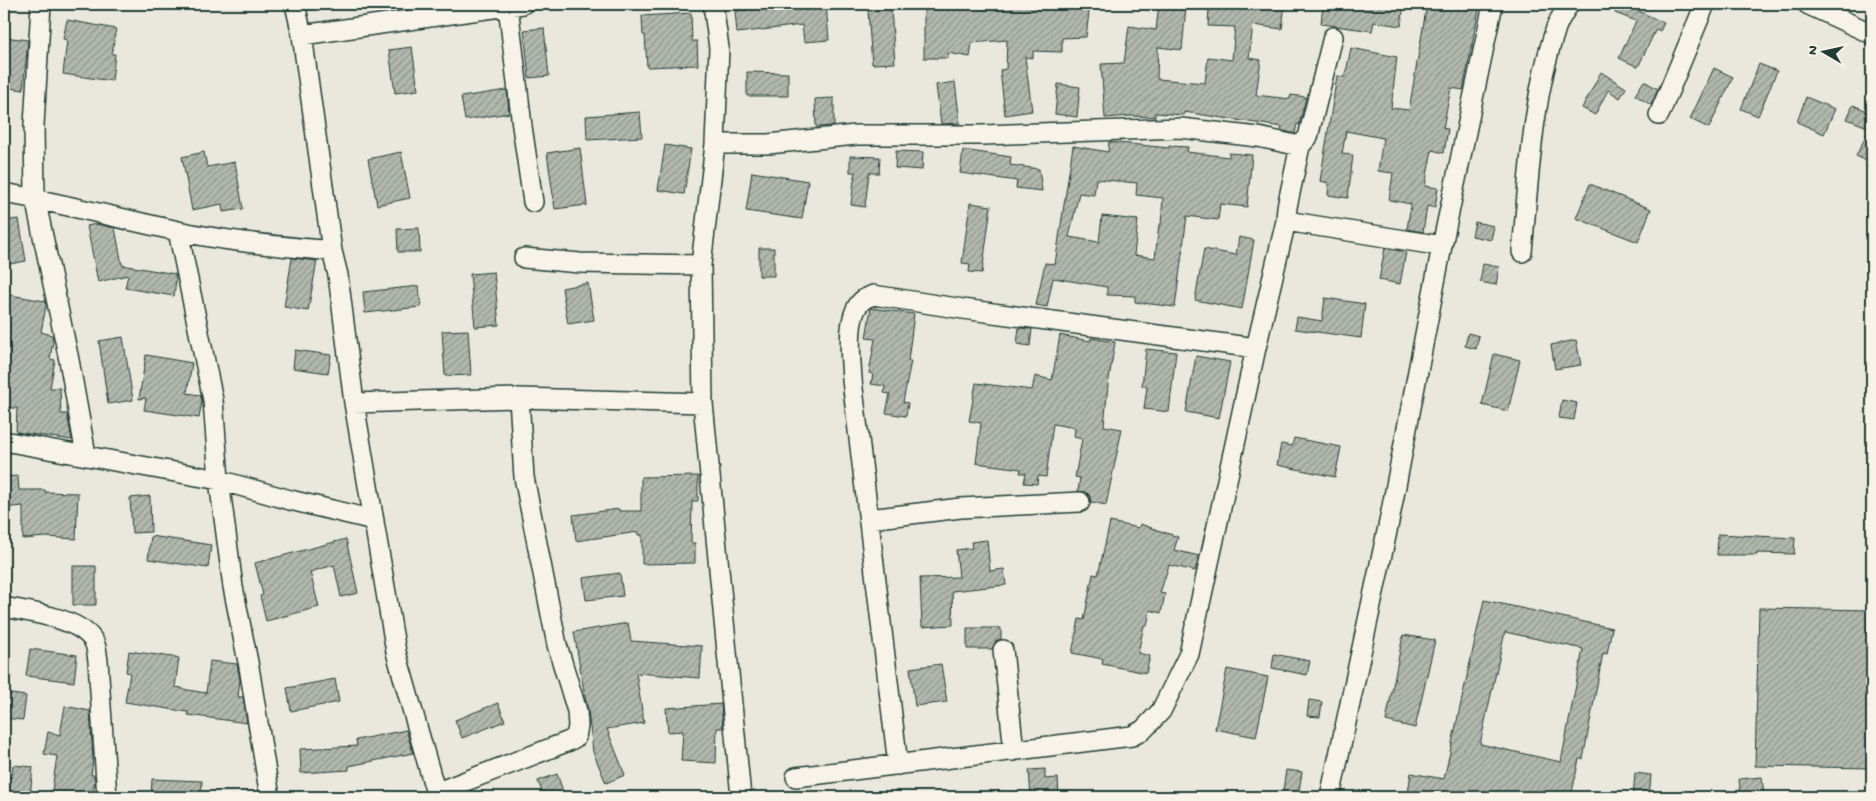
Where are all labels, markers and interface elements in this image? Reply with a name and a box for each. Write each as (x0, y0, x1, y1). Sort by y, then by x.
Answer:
north arrow (1798, 28, 1848, 78)
text: N (1805, 45, 1823, 56)

